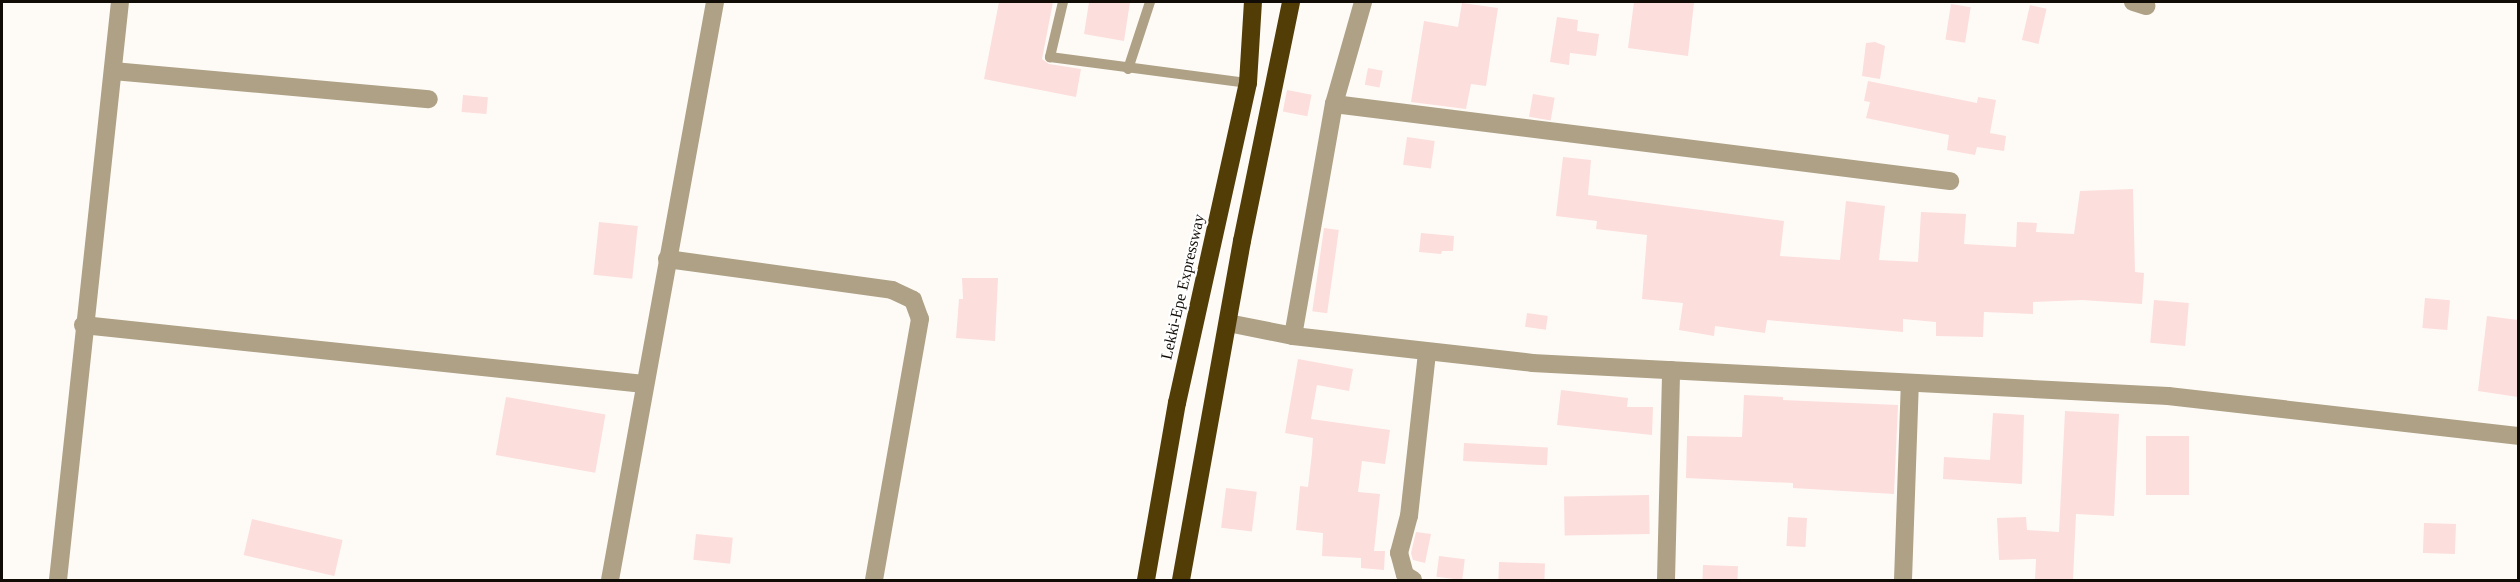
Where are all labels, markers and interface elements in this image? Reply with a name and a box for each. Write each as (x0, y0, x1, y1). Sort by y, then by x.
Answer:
street label: Lekki-Epe Expressway (1157, 212, 1209, 362)

